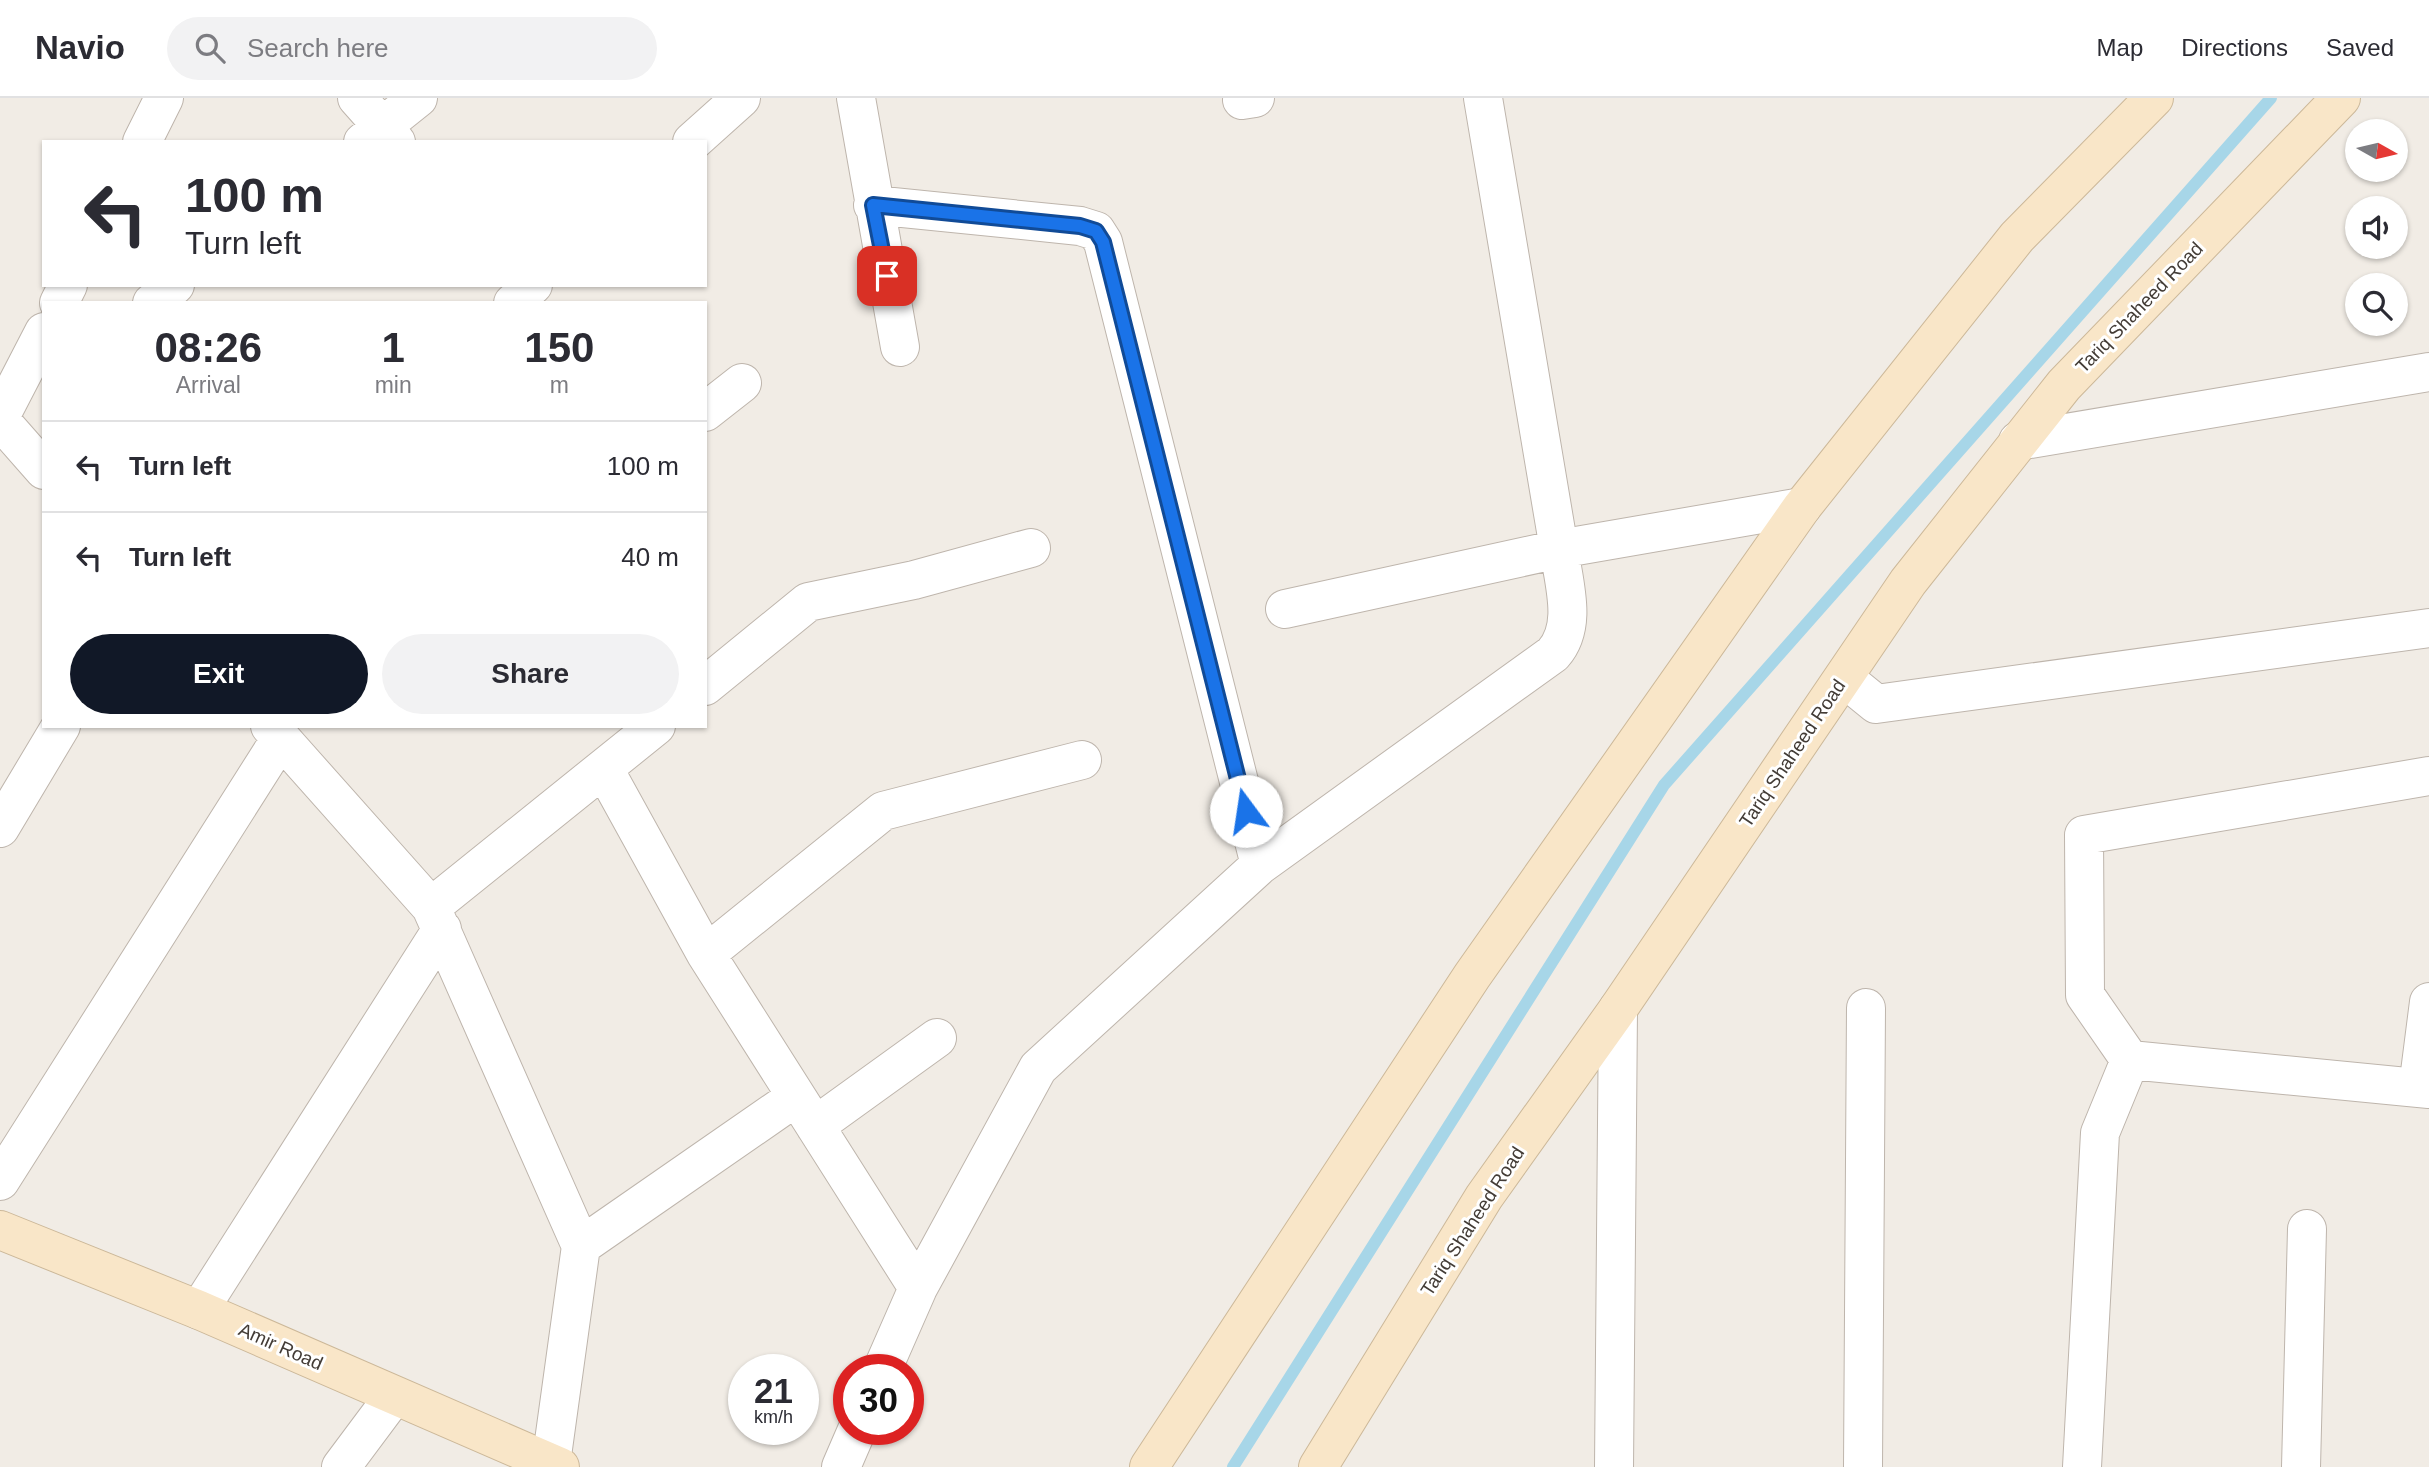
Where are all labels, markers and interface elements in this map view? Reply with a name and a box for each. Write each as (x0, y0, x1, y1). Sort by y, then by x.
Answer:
search box (167, 17, 657, 80)
text: Navio (35, 29, 125, 66)
icon: search (191, 29, 229, 67)
text: Search here (247, 33, 389, 63)
text: Map (2097, 34, 2143, 61)
text: Directions (2181, 34, 2288, 61)
text: Saved (2326, 34, 2394, 61)
north arrow (2345, 119, 2408, 182)
map controls (2345, 119, 2408, 336)
icon: left (70, 168, 161, 259)
text: 100 m (185, 168, 324, 222)
button: sound (2345, 196, 2408, 259)
text: Turn left (185, 225, 301, 261)
street label: Tariq Shaheed Road (2072, 238, 2207, 377)
pin (857, 246, 917, 306)
icon: arrive (868, 257, 906, 295)
button: search (2345, 273, 2408, 336)
text: 08:26 (155, 324, 262, 371)
text: 1 (381, 324, 405, 371)
text: 150 (524, 324, 594, 371)
text: Arrival (176, 372, 241, 398)
text: min (375, 372, 412, 398)
text: m (550, 372, 569, 398)
icon: left (70, 448, 108, 486)
text: Turn left (129, 451, 231, 481)
text: 100 m (607, 451, 679, 481)
icon: left (70, 539, 108, 577)
text: Turn left (129, 542, 231, 572)
text: 40 m (621, 542, 679, 572)
button: Exit (70, 634, 368, 714)
button: Share (382, 634, 679, 714)
street label: Tariq Shaheed Road (1735, 676, 1850, 831)
position arrow (1209, 774, 1283, 848)
street label: Tariq Shaheed Road (1416, 1143, 1528, 1300)
street label: Amir Road (236, 1319, 326, 1374)
speed limit sign: 30 (833, 1354, 924, 1445)
text: 21 (754, 1371, 793, 1410)
text: km/h (754, 1407, 793, 1427)

